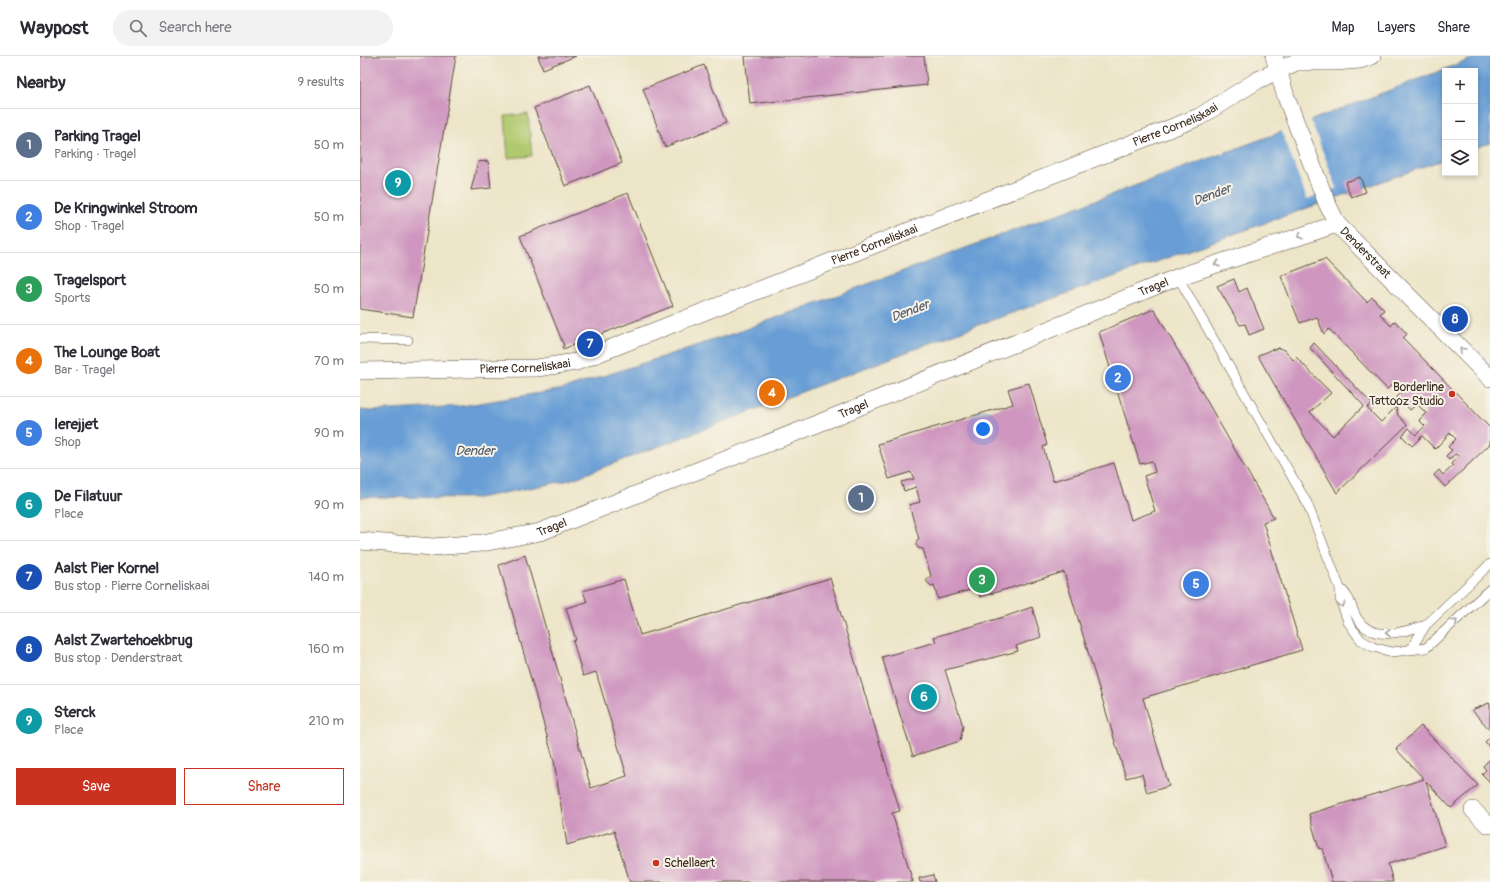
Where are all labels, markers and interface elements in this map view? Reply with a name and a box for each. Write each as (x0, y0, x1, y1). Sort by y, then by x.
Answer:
search box (113, 10, 393, 46)
text: Waypost (20, 16, 89, 40)
icon: search (127, 17, 149, 39)
text: Search here (159, 18, 232, 37)
text: Map (1332, 19, 1355, 36)
text: Layers (1377, 19, 1415, 36)
text: Share (1437, 19, 1470, 36)
map controls (1442, 68, 1478, 176)
button: + (1442, 68, 1478, 104)
text: Nearby (16, 72, 65, 93)
text: 9 results (297, 74, 344, 90)
street label: Pierre Corneliskaai (1131, 100, 1220, 150)
button: − (1442, 104, 1478, 140)
text: Parking Tragel (54, 127, 141, 146)
text: 1 (26, 137, 32, 153)
text: 50 m (314, 137, 344, 153)
button: layers (1442, 140, 1478, 176)
text: Parking · Tragel (54, 146, 136, 162)
pin: 9 (385, 168, 411, 198)
water label: Dender (1191, 180, 1235, 209)
text: De Kringwinkel Stroom (54, 199, 197, 218)
text: 2 (25, 209, 33, 225)
text: 50 m (314, 209, 344, 225)
text: Shop · Tragel (54, 218, 124, 234)
street label: Pierre Corneliskaai (829, 221, 919, 268)
street label: Denderstraat (1337, 224, 1394, 282)
one-way arrow (1296, 231, 1303, 240)
one-way arrow (1214, 259, 1221, 268)
text: Tragelsport (54, 271, 126, 290)
street label: Tragel (1136, 274, 1171, 300)
text: 3 (25, 281, 33, 297)
text: 50 m (314, 281, 344, 297)
text: Sports (54, 290, 90, 306)
water label: Dender (889, 296, 933, 325)
pin: 8 (1442, 304, 1468, 334)
pin: 7 (577, 329, 603, 359)
text: The Lounge Boat (54, 343, 160, 362)
one-way arrow (1460, 347, 1467, 355)
text: 4 (25, 353, 33, 369)
text: 70 m (314, 353, 344, 369)
street label: Pierre Corneliskaai (479, 355, 571, 376)
text: Bar · Tragel (54, 362, 115, 378)
pin: 2 (1105, 363, 1131, 393)
pin: 4 (759, 378, 785, 408)
place label: Borderline Tattooz Studio (1369, 380, 1445, 409)
marker: Borderline Tattooz Studio (1447, 389, 1457, 399)
street label: Tragel (836, 396, 871, 422)
text: Ierejjet (54, 415, 98, 434)
your location (973, 419, 993, 439)
text: 5 (25, 425, 33, 441)
text: 90 m (314, 425, 344, 441)
text: Shop (54, 434, 81, 450)
water label: Dender (455, 443, 497, 459)
pin: 1 (848, 483, 874, 513)
text: De Filatuur (54, 487, 122, 506)
text: 6 (25, 497, 33, 513)
text: 90 m (314, 497, 344, 513)
text: Place (54, 506, 83, 522)
street label: Tragel (535, 515, 569, 540)
text: Aalst Pier Kornel (54, 559, 159, 578)
pin: 3 (969, 565, 995, 595)
text: 7 (26, 569, 32, 585)
text: 140 m (308, 569, 344, 585)
pin: 5 (1183, 569, 1209, 599)
text: Bus stop · Pierre Corneliskaai (54, 578, 209, 594)
one-way arrow (1338, 602, 1346, 609)
one-way arrow (1450, 619, 1457, 626)
one-way arrow (1385, 629, 1391, 638)
text: Aalst Zwartehoekbrug (54, 631, 193, 650)
text: 8 (26, 641, 32, 657)
text: 160 m (308, 641, 344, 657)
text: Bus stop · Denderstraat (54, 650, 183, 666)
pin: 6 (911, 682, 937, 712)
text: Sterck (54, 703, 95, 722)
text: 9 (26, 713, 32, 729)
text: 210 m (308, 713, 344, 729)
text: Place (54, 722, 83, 738)
button: Save (16, 768, 176, 805)
button: Share (184, 768, 344, 805)
place label: Schellaert (664, 856, 715, 871)
marker: Schellaert (651, 858, 661, 868)

